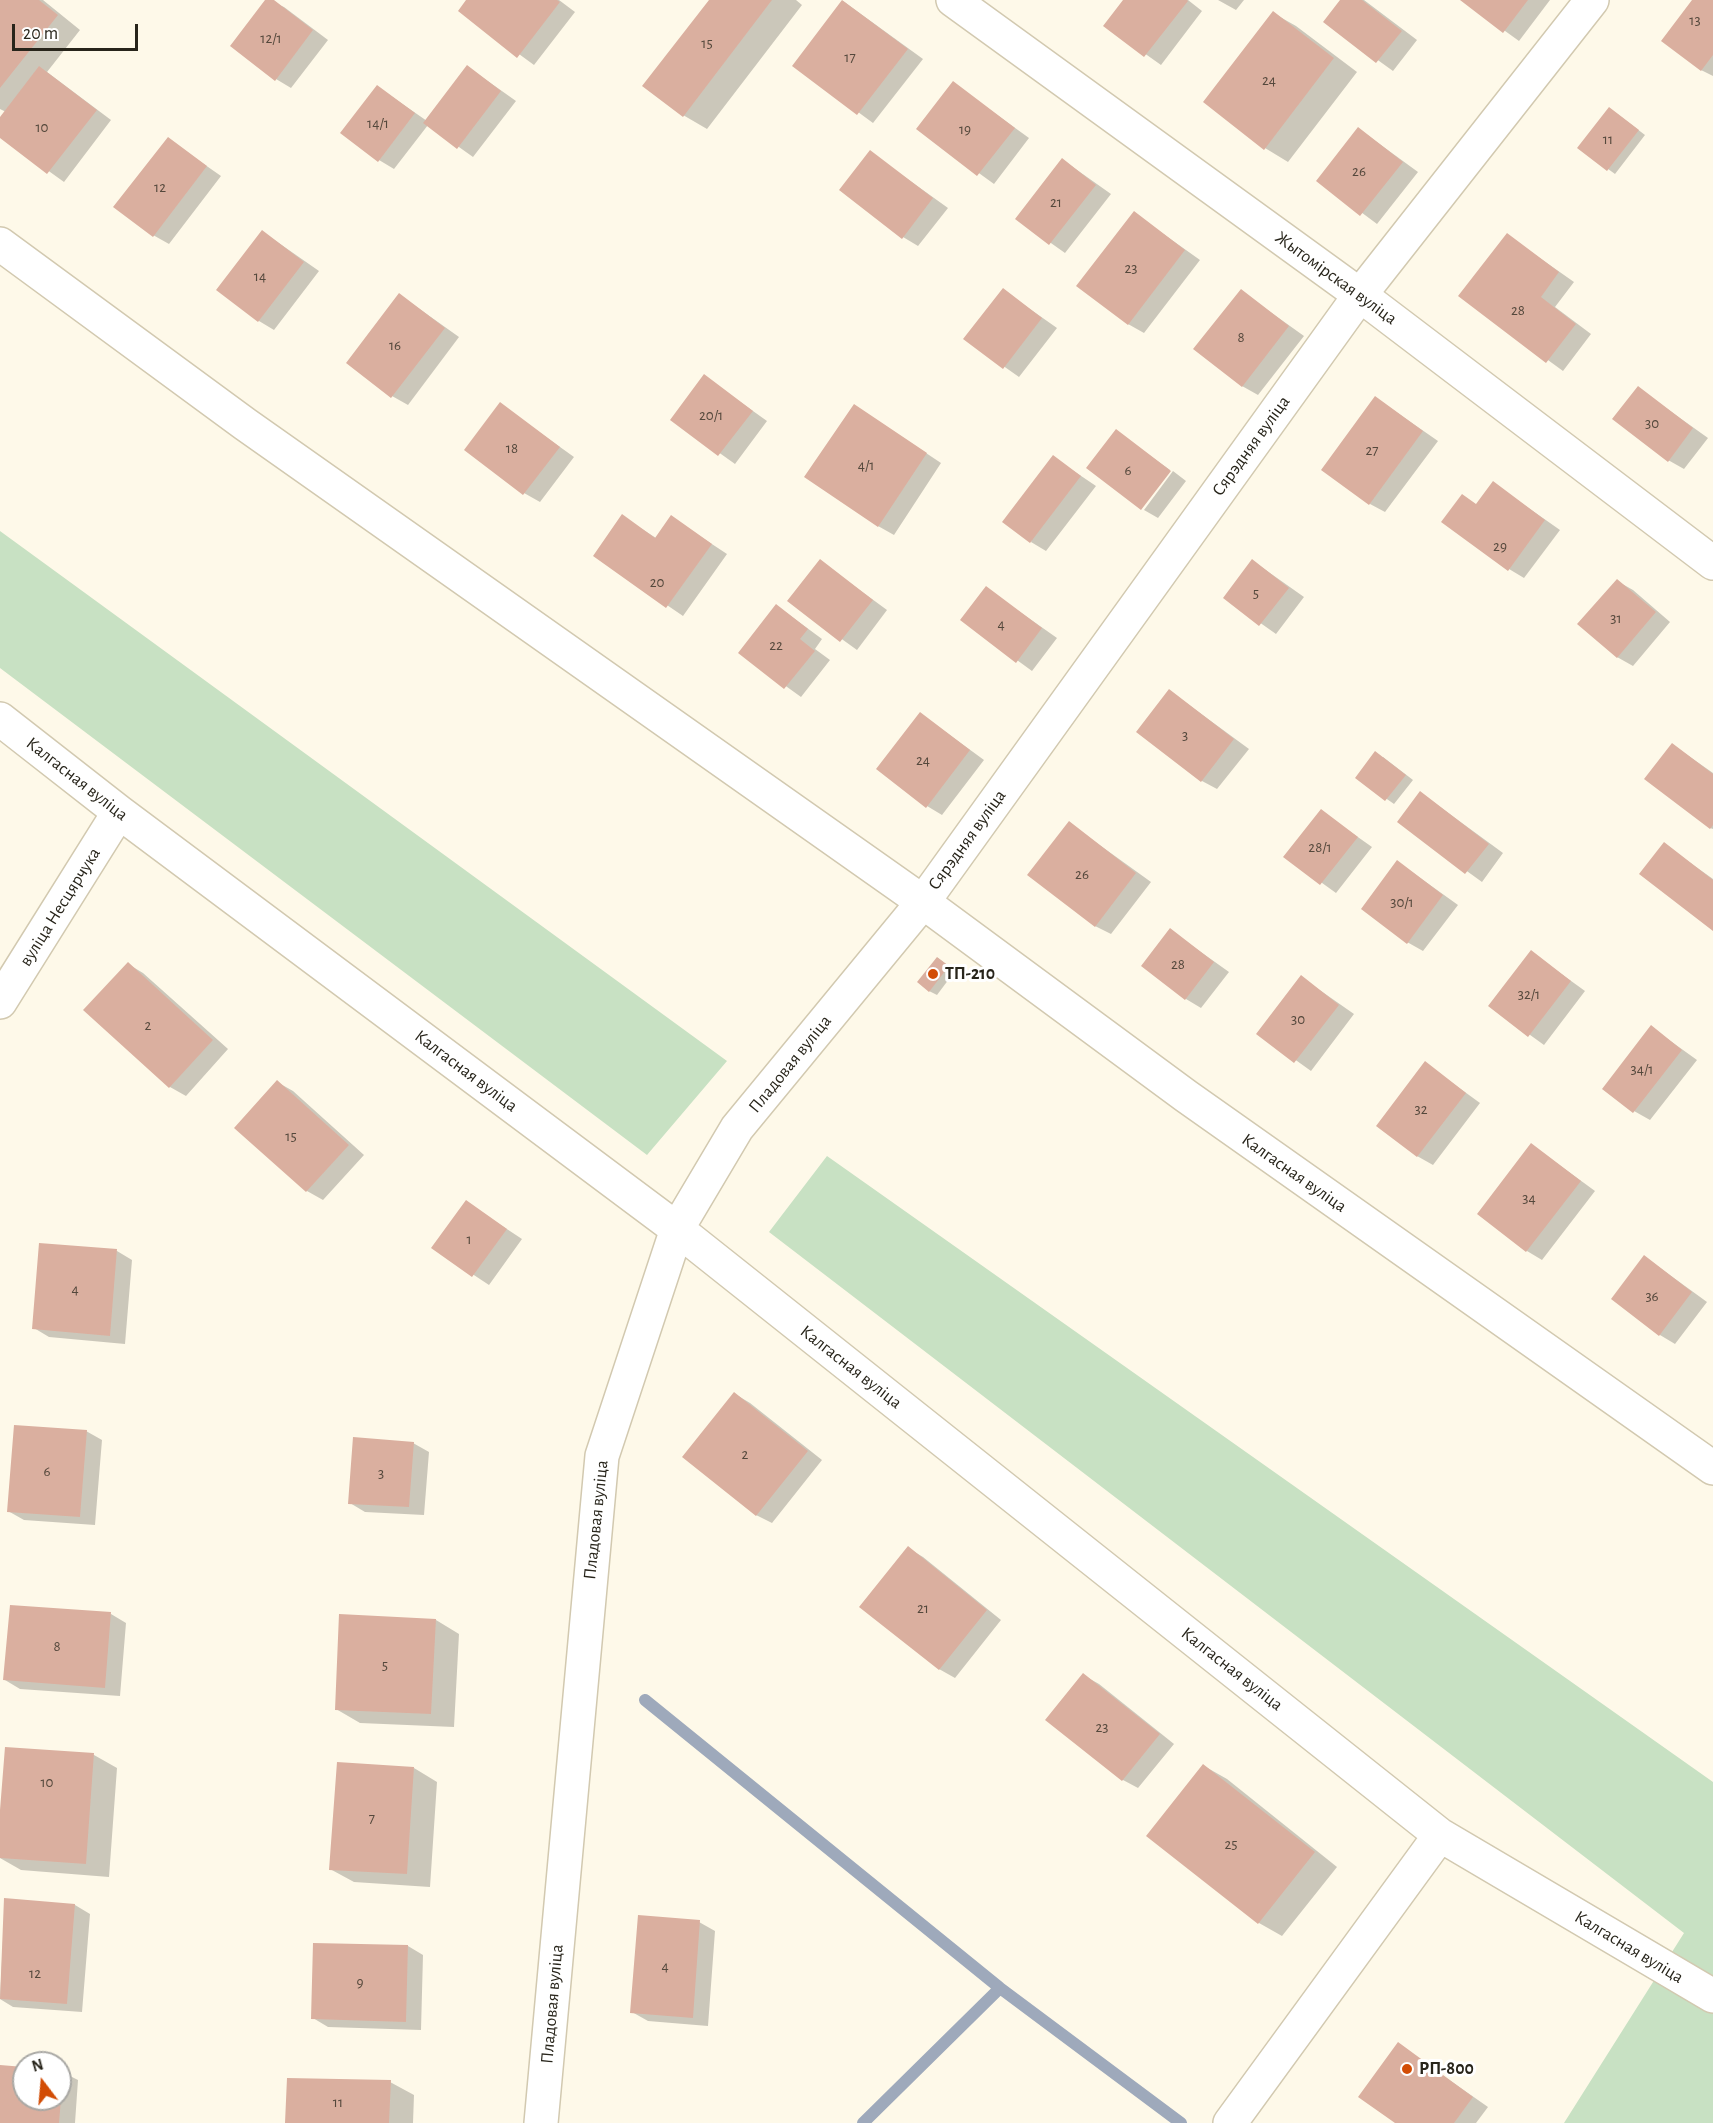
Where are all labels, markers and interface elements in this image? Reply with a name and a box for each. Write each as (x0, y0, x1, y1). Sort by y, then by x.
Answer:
house number: 13 (1689, 11, 1701, 29)
scale bar (15, 12, 141, 50)
text: 20 m (23, 25, 58, 43)
house number: 12/1 (260, 29, 282, 47)
house number: 15 (701, 34, 713, 52)
house number: 17 (844, 48, 856, 66)
house number: 24 (1262, 71, 1276, 89)
house number: 14/1 (367, 114, 389, 132)
house number: 10 (35, 118, 49, 136)
house number: 19 (959, 120, 971, 138)
house number: 11 (1603, 130, 1613, 148)
house number: 26 (1352, 162, 1366, 180)
house number: 12 (154, 178, 166, 196)
house number: 21 (1050, 193, 1062, 211)
street label: Жытомірская вуліца (1271, 227, 1401, 329)
house number: 23 (1124, 259, 1138, 277)
house number: 14 (254, 267, 266, 285)
house number: 28 (1511, 301, 1525, 319)
house number: 8 (1237, 328, 1245, 346)
house number: 16 (389, 336, 401, 354)
street label: Сярэдняя вуліца (1207, 392, 1295, 500)
house number: 20/1 (699, 406, 723, 424)
house number: 30 (1645, 414, 1659, 432)
house number: 18 (506, 439, 518, 457)
house number: 27 (1365, 441, 1379, 459)
house number: 4/1 (858, 456, 874, 474)
house number: 6 (1124, 461, 1132, 479)
house number: 29 (1493, 537, 1507, 555)
house number: 20 (650, 573, 664, 591)
house number: 5 (1253, 584, 1259, 602)
house number: 31 (1610, 609, 1622, 627)
house number: 4 (997, 615, 1005, 633)
house number: 22 (769, 636, 783, 654)
house number: 3 (1182, 726, 1188, 744)
street label: Калгасная вуліца (22, 733, 132, 825)
house number: 24 (916, 751, 930, 769)
street label: Сярэдняя вуліца (923, 786, 1011, 894)
house number: 28/1 (1308, 838, 1332, 856)
street label: вуліца Несцярчука (15, 844, 105, 970)
house number: 26 (1075, 865, 1089, 883)
house number: 30/1 (1390, 893, 1414, 911)
house number: 28 (1171, 955, 1185, 973)
place label: ТП-210 (945, 963, 995, 985)
marker: ТП-210 (926, 967, 940, 981)
house number: 32/1 (1518, 985, 1540, 1003)
house number: 30 (1291, 1010, 1305, 1028)
street label: Пладовая вуліца (744, 1011, 836, 1117)
house number: 2 (145, 1016, 151, 1034)
street label: Калгасная вуліца (410, 1025, 522, 1117)
house number: 34/1 (1631, 1060, 1653, 1078)
house number: 32 (1414, 1100, 1428, 1118)
house number: 15 (285, 1127, 297, 1145)
street label: Калгасная вуліца (1237, 1129, 1351, 1217)
house number: 34 (1522, 1189, 1536, 1207)
house number: 1 (466, 1230, 472, 1248)
house number: 4 (71, 1280, 79, 1298)
house number: 36 (1645, 1287, 1659, 1305)
street label: Калгасная вуліца (796, 1321, 906, 1413)
house number: 2 (742, 1445, 748, 1463)
street label: Пладовая вуліца (579, 1459, 613, 1581)
house number: 6 (43, 1462, 51, 1480)
house number: 3 (378, 1464, 384, 1482)
house number: 21 (917, 1599, 929, 1617)
street label: Калгасная вуліца (1177, 1623, 1287, 1715)
house number: 8 (53, 1637, 61, 1655)
house number: 5 (382, 1656, 388, 1674)
house number: 23 (1095, 1718, 1109, 1736)
house number: 10 (40, 1773, 54, 1791)
house number: 7 (369, 1809, 375, 1827)
house number: 25 (1224, 1835, 1238, 1853)
street label: Калгасная вуліца (1571, 1906, 1687, 1988)
street label: Пладовая вуліца (536, 1943, 568, 2065)
house number: 4 (661, 1957, 669, 1975)
house number: 12 (29, 1964, 41, 1982)
house number: 9 (356, 1973, 364, 1991)
north arrow (12, 2051, 72, 2111)
text: N (30, 2056, 45, 2075)
place label: РП-800 (1419, 2058, 1474, 2080)
marker: РП-800 (1400, 2062, 1414, 2076)
house number: 11 (333, 2093, 343, 2111)

